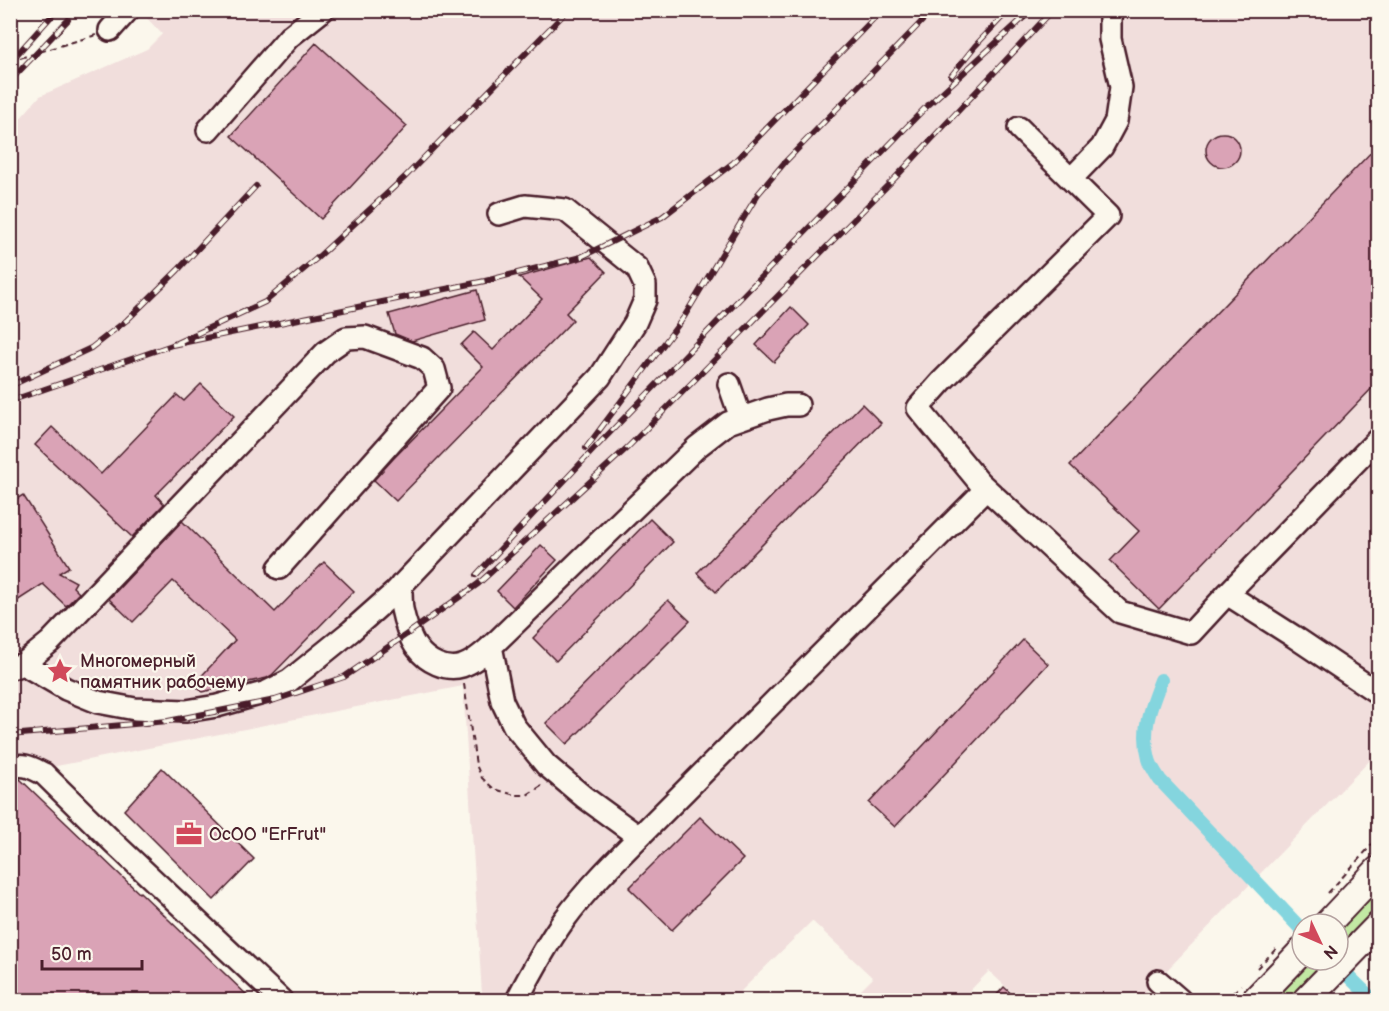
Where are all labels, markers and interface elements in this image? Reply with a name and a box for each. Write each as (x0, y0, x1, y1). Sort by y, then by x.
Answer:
place label: Многомерный памятник рабочему (80, 651, 246, 693)
place icon: Многомерный памятник рабочему (45, 656, 75, 686)
office icon: ОсОО "ErFrut" (174, 819, 204, 849)
place label: ОсОО "ErFrut" (209, 824, 326, 845)
north arrow (1290, 912, 1350, 972)
scale bar (42, 933, 142, 971)
text: N (1319, 940, 1341, 962)
text: 50 m (51, 944, 92, 965)

